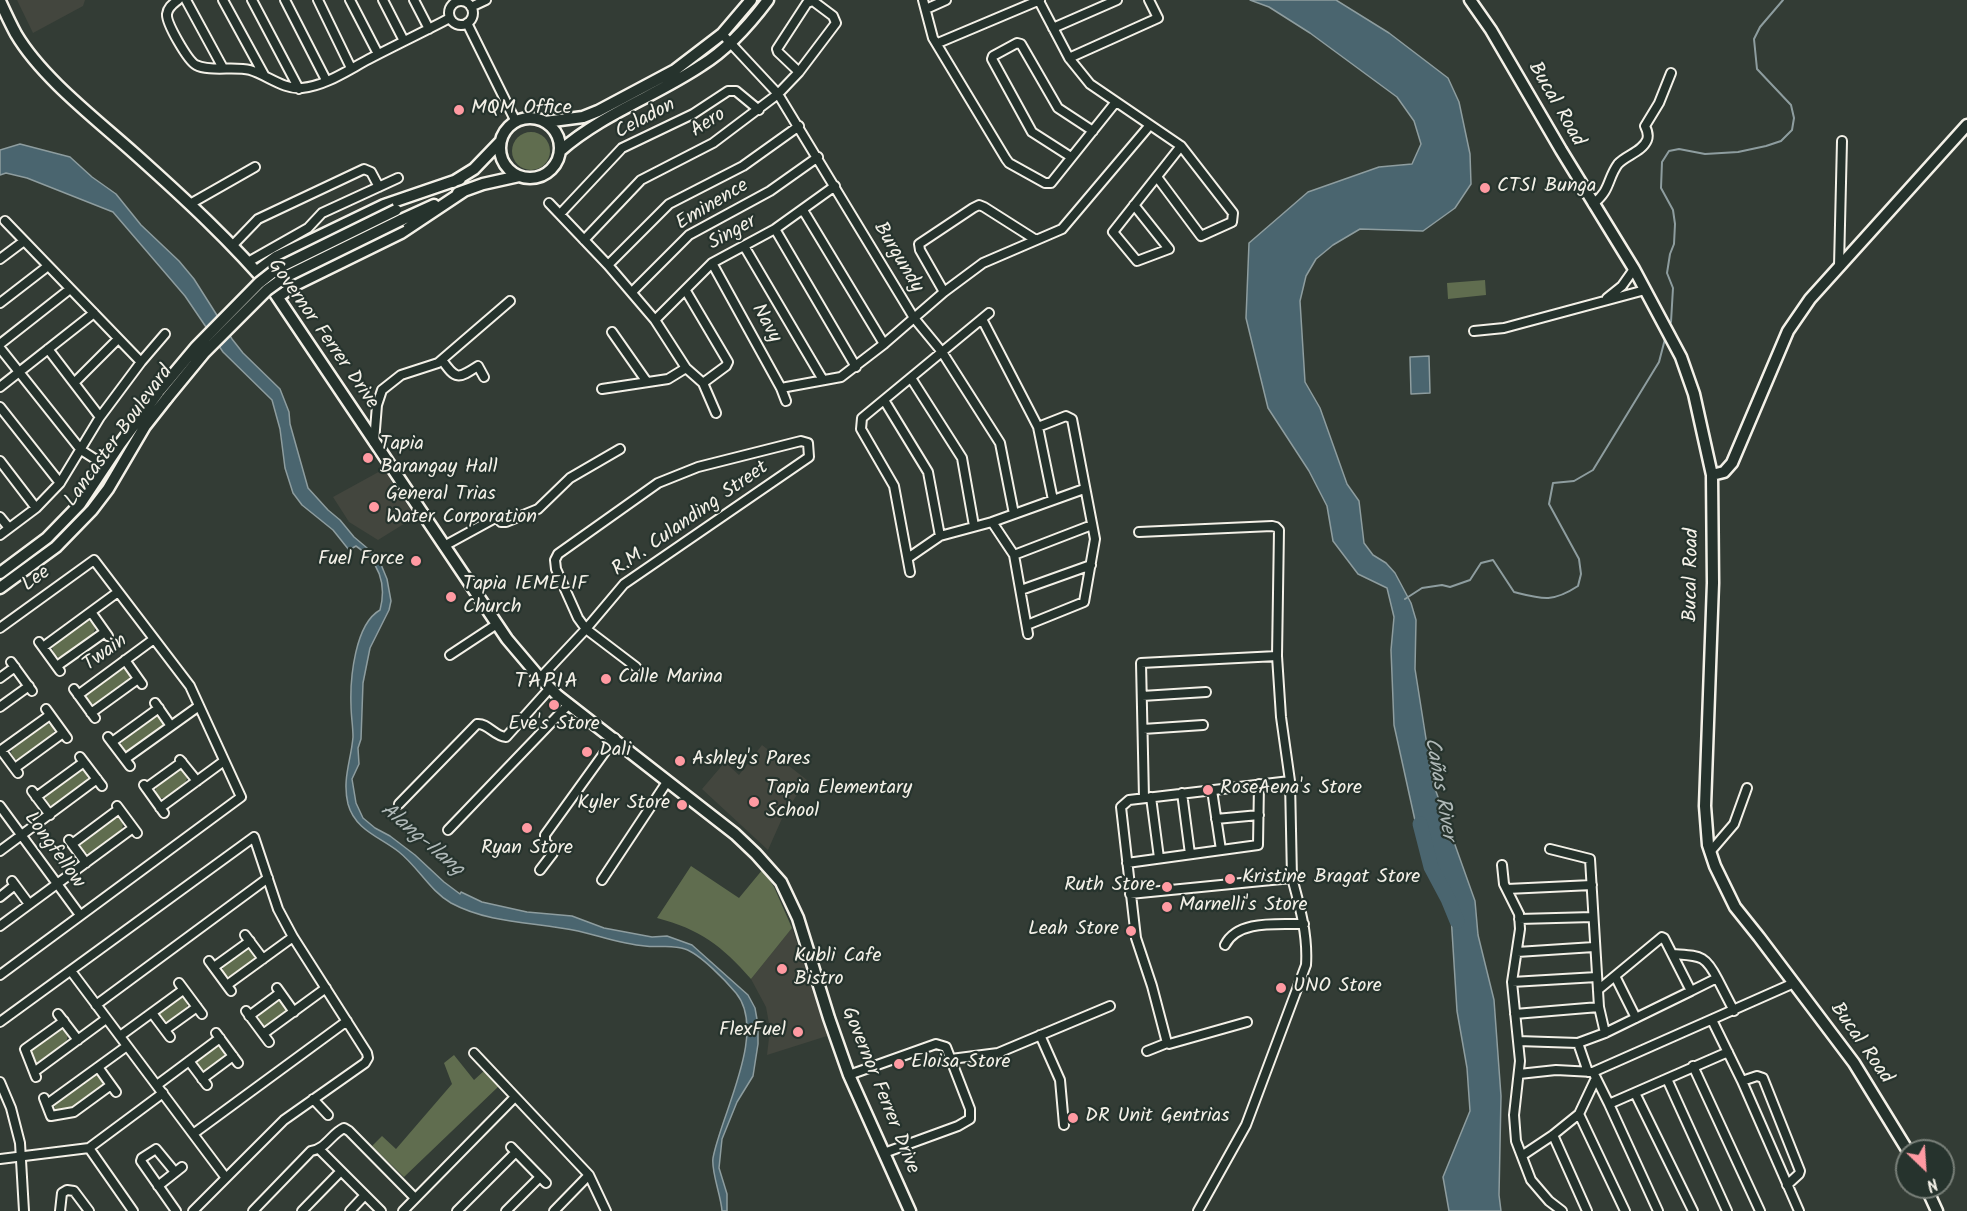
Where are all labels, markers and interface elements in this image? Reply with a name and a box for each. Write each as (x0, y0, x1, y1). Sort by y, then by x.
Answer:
street label: Bucal Road (1521, 58, 1589, 152)
street label: Celadon (612, 94, 680, 146)
place label: MQM Office (471, 98, 572, 122)
marker: MQM Office (452, 103, 466, 117)
street label: Aero (687, 104, 731, 144)
street label: Eminence (672, 175, 754, 237)
place label: CTSI Bunga (1497, 176, 1596, 200)
marker: CTSI Bunga (1478, 181, 1492, 195)
street label: Singer (705, 211, 761, 257)
street label: Burgundy (867, 218, 927, 298)
street label: Governor Ferrer Drive (261, 255, 383, 415)
street label: Navy (745, 300, 785, 348)
street label: Lancaster Boulevard (61, 362, 179, 512)
place label: Tapia Barangay Hall (380, 434, 498, 481)
marker: Tapia Barangay Hall (361, 451, 375, 465)
street label: R.M. Culanding Street (608, 457, 774, 583)
place label: General Trias Water Corporation (386, 484, 537, 531)
marker: General Trias Water Corporation (367, 500, 381, 514)
street label: Bucal Road (1680, 528, 1706, 622)
place label: Fuel Force (318, 549, 404, 573)
marker: Fuel Force (409, 554, 423, 568)
street label: Lee (18, 562, 56, 598)
place label: Tapia IEMELIF Church (463, 574, 588, 621)
marker: Tapia IEMELIF Church (444, 590, 458, 604)
street label: Twain (79, 630, 133, 678)
place label: Calle Marina (618, 667, 723, 691)
district label: TAPIA (515, 670, 579, 696)
marker: Calle Marina (599, 672, 613, 686)
marker: Eve's Store (547, 698, 561, 712)
place label: Eve's Store (508, 714, 600, 738)
water label: Cañas River (1417, 736, 1459, 842)
place label: Dali (599, 740, 631, 764)
marker: Dali (580, 745, 594, 759)
place label: Ashley's Pares (692, 749, 810, 773)
marker: Ashley's Pares (673, 754, 687, 768)
place label: Tapia Elementary School (766, 778, 912, 825)
place label: RoseAena's Store (1220, 778, 1362, 802)
marker: RoseAena's Store (1201, 783, 1215, 797)
place label: Kyler Store (577, 793, 670, 817)
marker: Tapia Elementary School (747, 795, 761, 809)
marker: Kyler Store (675, 798, 689, 812)
water label: Alang-Ilang (374, 799, 468, 883)
street label: Longfellow (17, 808, 89, 894)
marker: Ryan Store (520, 821, 534, 835)
place label: Ryan Store (481, 838, 573, 862)
place label: Kristine Bragat Store (1242, 867, 1420, 891)
marker: Kristine Bragat Store (1223, 872, 1237, 886)
place label: Ruth Store (1064, 875, 1155, 899)
marker: Ruth Store (1160, 880, 1174, 894)
place label: Marnelli's Store (1179, 895, 1307, 919)
marker: Marnelli's Store (1160, 900, 1174, 914)
place label: Leah Store (1028, 919, 1119, 943)
marker: Leah Store (1124, 924, 1138, 938)
place label: Kubli Cafe Bistro (794, 946, 881, 993)
marker: Kubli Cafe Bistro (775, 962, 789, 976)
place label: UNO Store (1293, 976, 1382, 1000)
marker: UNO Store (1274, 981, 1288, 995)
street label: Bucal Road (1823, 999, 1897, 1089)
street label: Governor Ferrer Drive (835, 1004, 923, 1178)
place label: FlexFuel (719, 1020, 786, 1044)
marker: FlexFuel (791, 1025, 805, 1039)
place label: Eloisa Store (911, 1052, 1010, 1076)
marker: Eloisa Store (892, 1057, 906, 1071)
place label: DR Unit Gentrias (1085, 1106, 1230, 1130)
marker: DR Unit Gentrias (1066, 1111, 1080, 1125)
north arrow (1895, 1139, 1955, 1199)
text: N (1922, 1170, 1942, 1197)

